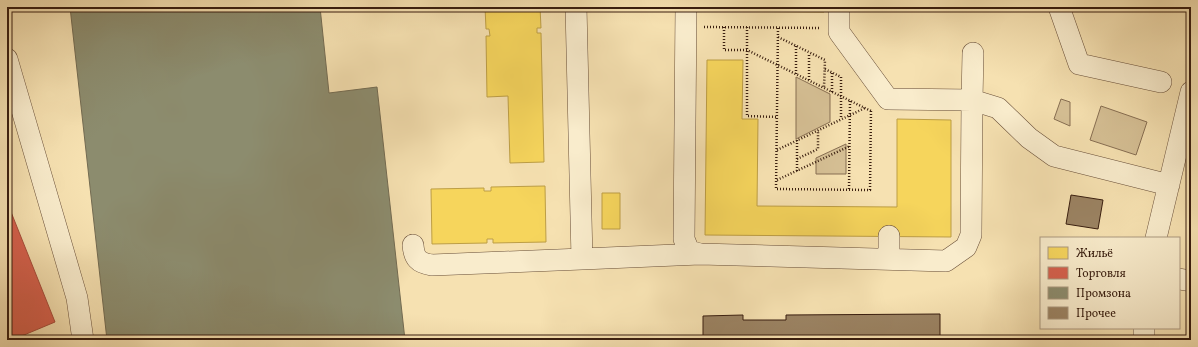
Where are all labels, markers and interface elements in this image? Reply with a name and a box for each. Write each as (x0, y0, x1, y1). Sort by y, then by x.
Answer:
legend (1040, 237, 1180, 329)
text: Жильё (1076, 246, 1113, 262)
text: Торговля (1076, 266, 1126, 282)
text: Промзона (1076, 286, 1131, 302)
text: Прочее (1076, 306, 1116, 322)

